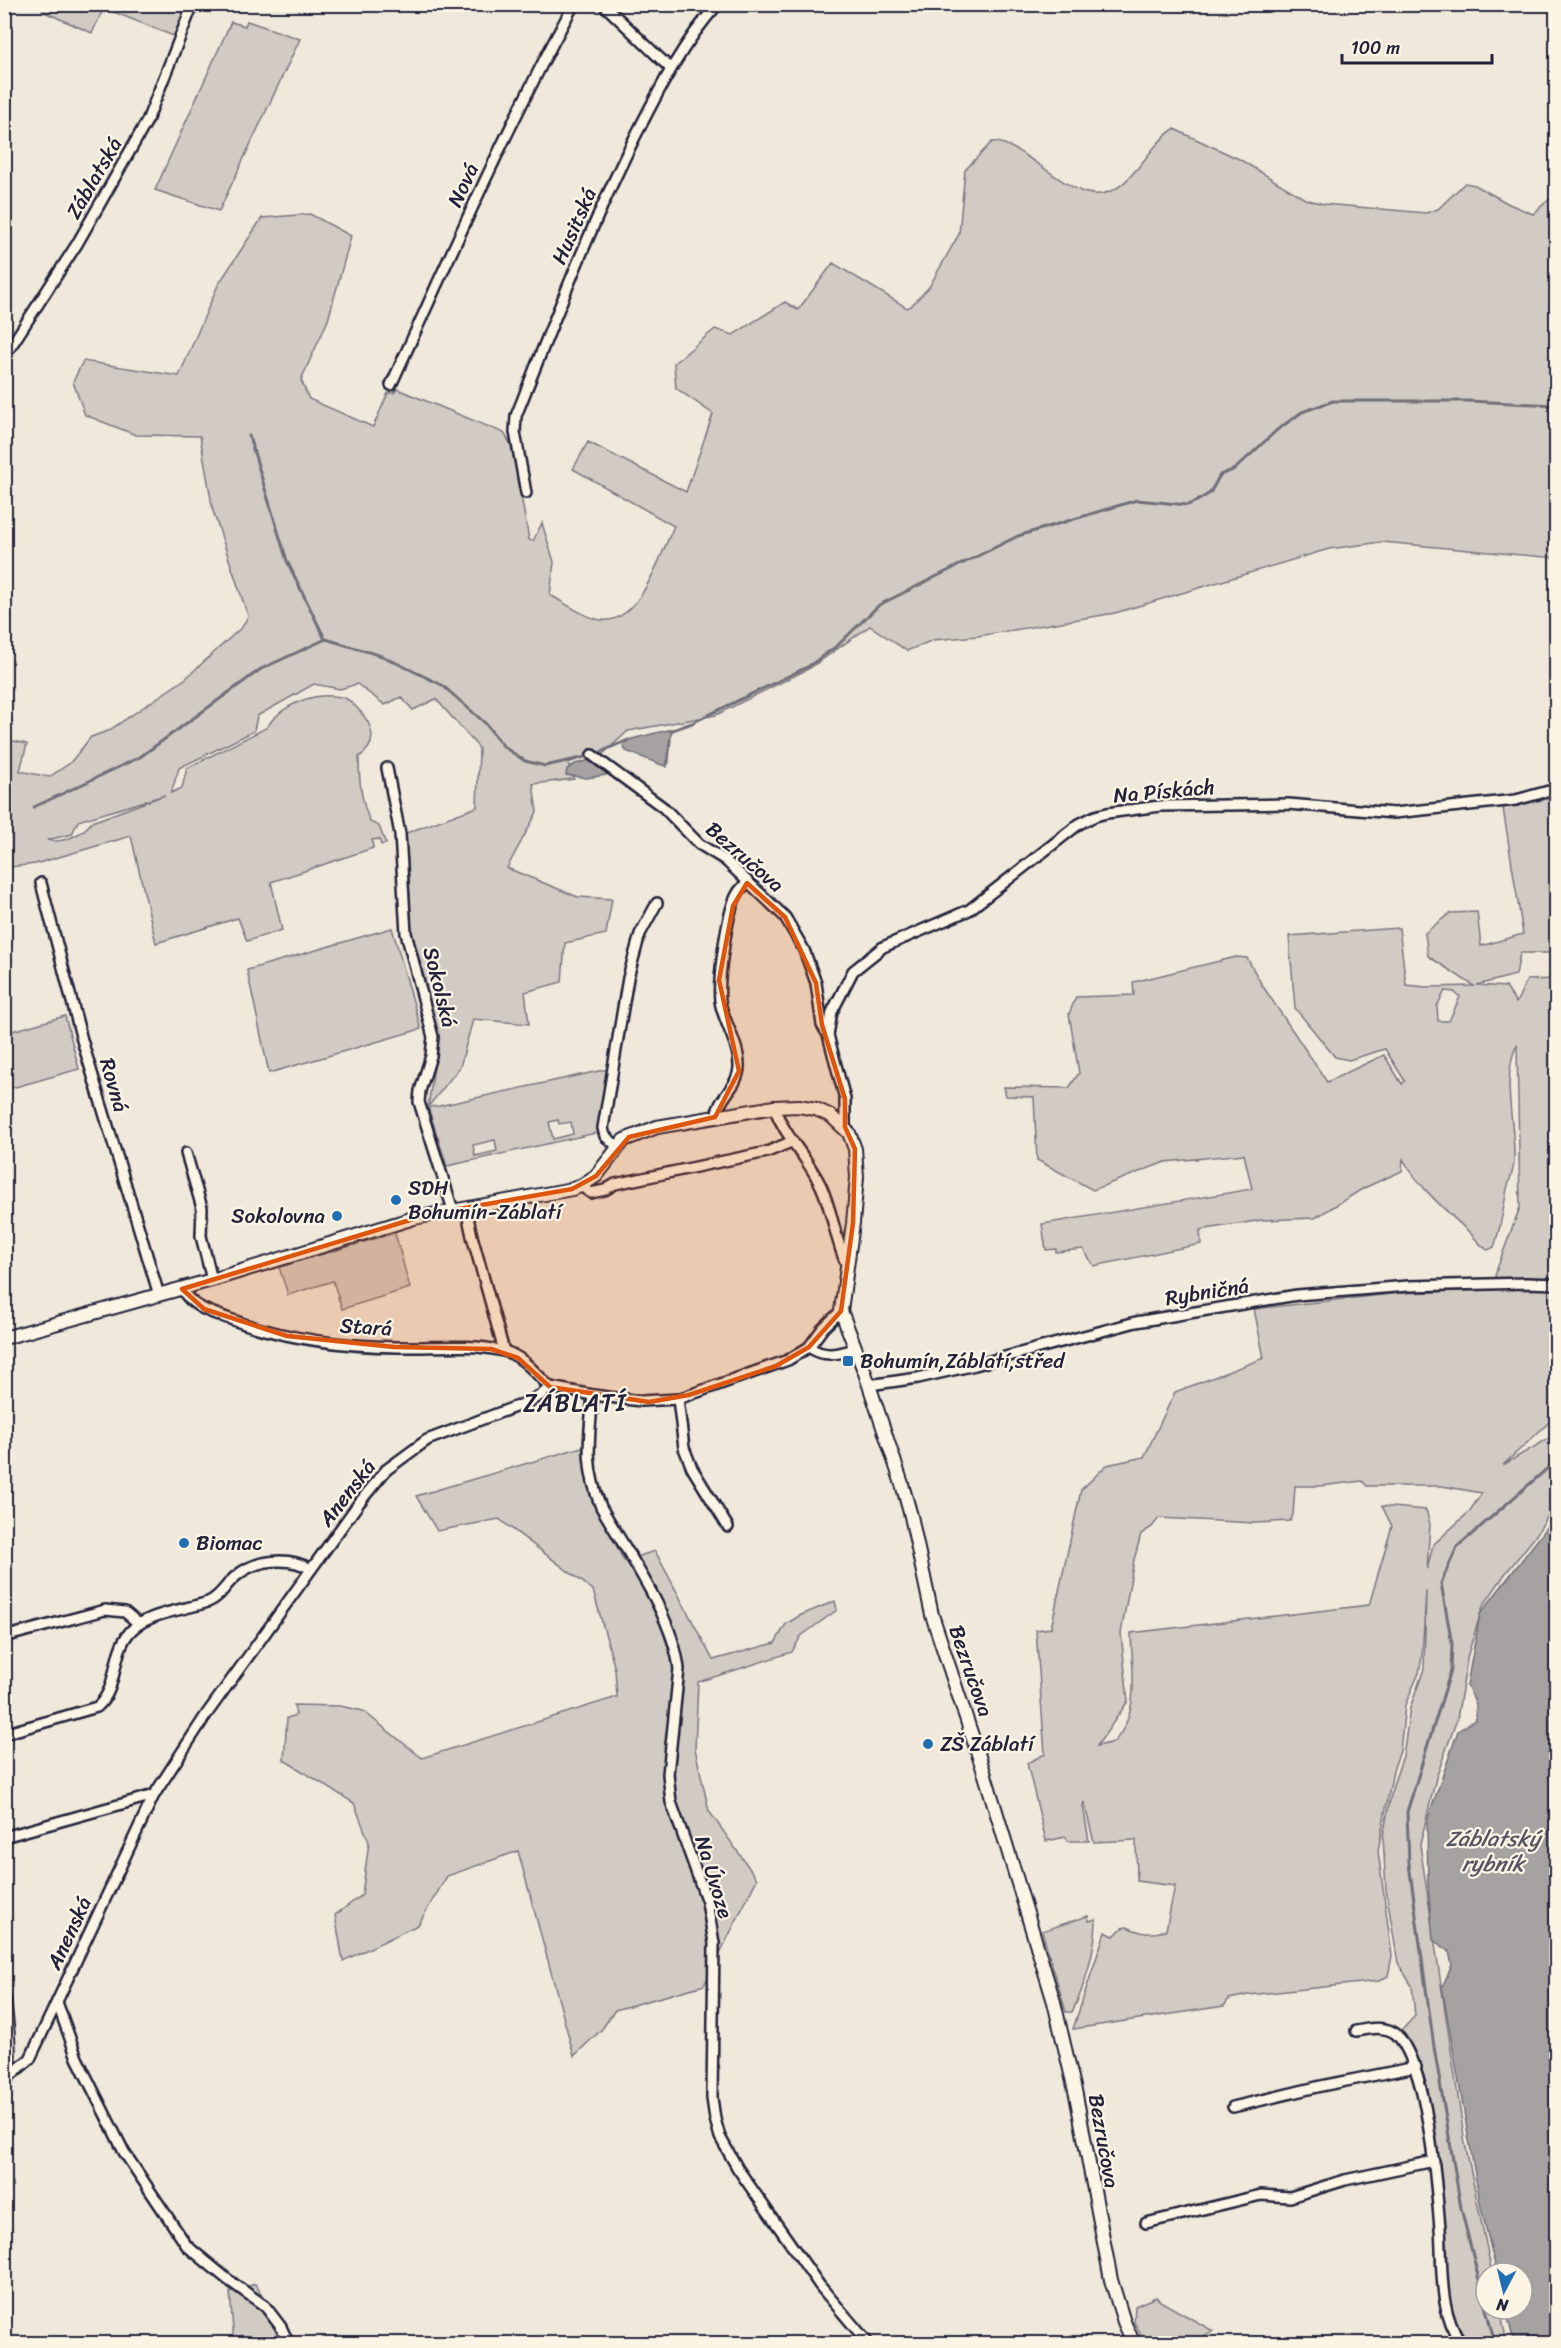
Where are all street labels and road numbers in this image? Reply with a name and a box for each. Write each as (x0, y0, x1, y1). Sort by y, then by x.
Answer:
street label: Záblatská (55, 129, 133, 226)
street label: Nová (436, 156, 490, 214)
street label: Husitská (540, 181, 608, 271)
street label: Na Pískách (1112, 768, 1216, 814)
street label: Bezručova (697, 811, 794, 903)
street label: Sokolská (412, 943, 468, 1032)
street label: Rovná (88, 1053, 140, 1117)
street label: Rybničná (1162, 1267, 1252, 1317)
street label: Stará (339, 1306, 394, 1348)
street label: Anenská (308, 1450, 386, 1536)
street label: Bezručova (938, 1620, 1005, 1723)
street label: Na Úvoze (683, 1831, 745, 1923)
street label: Anenská (35, 1889, 103, 1977)
street label: Bezručova (1077, 2091, 1131, 2192)

